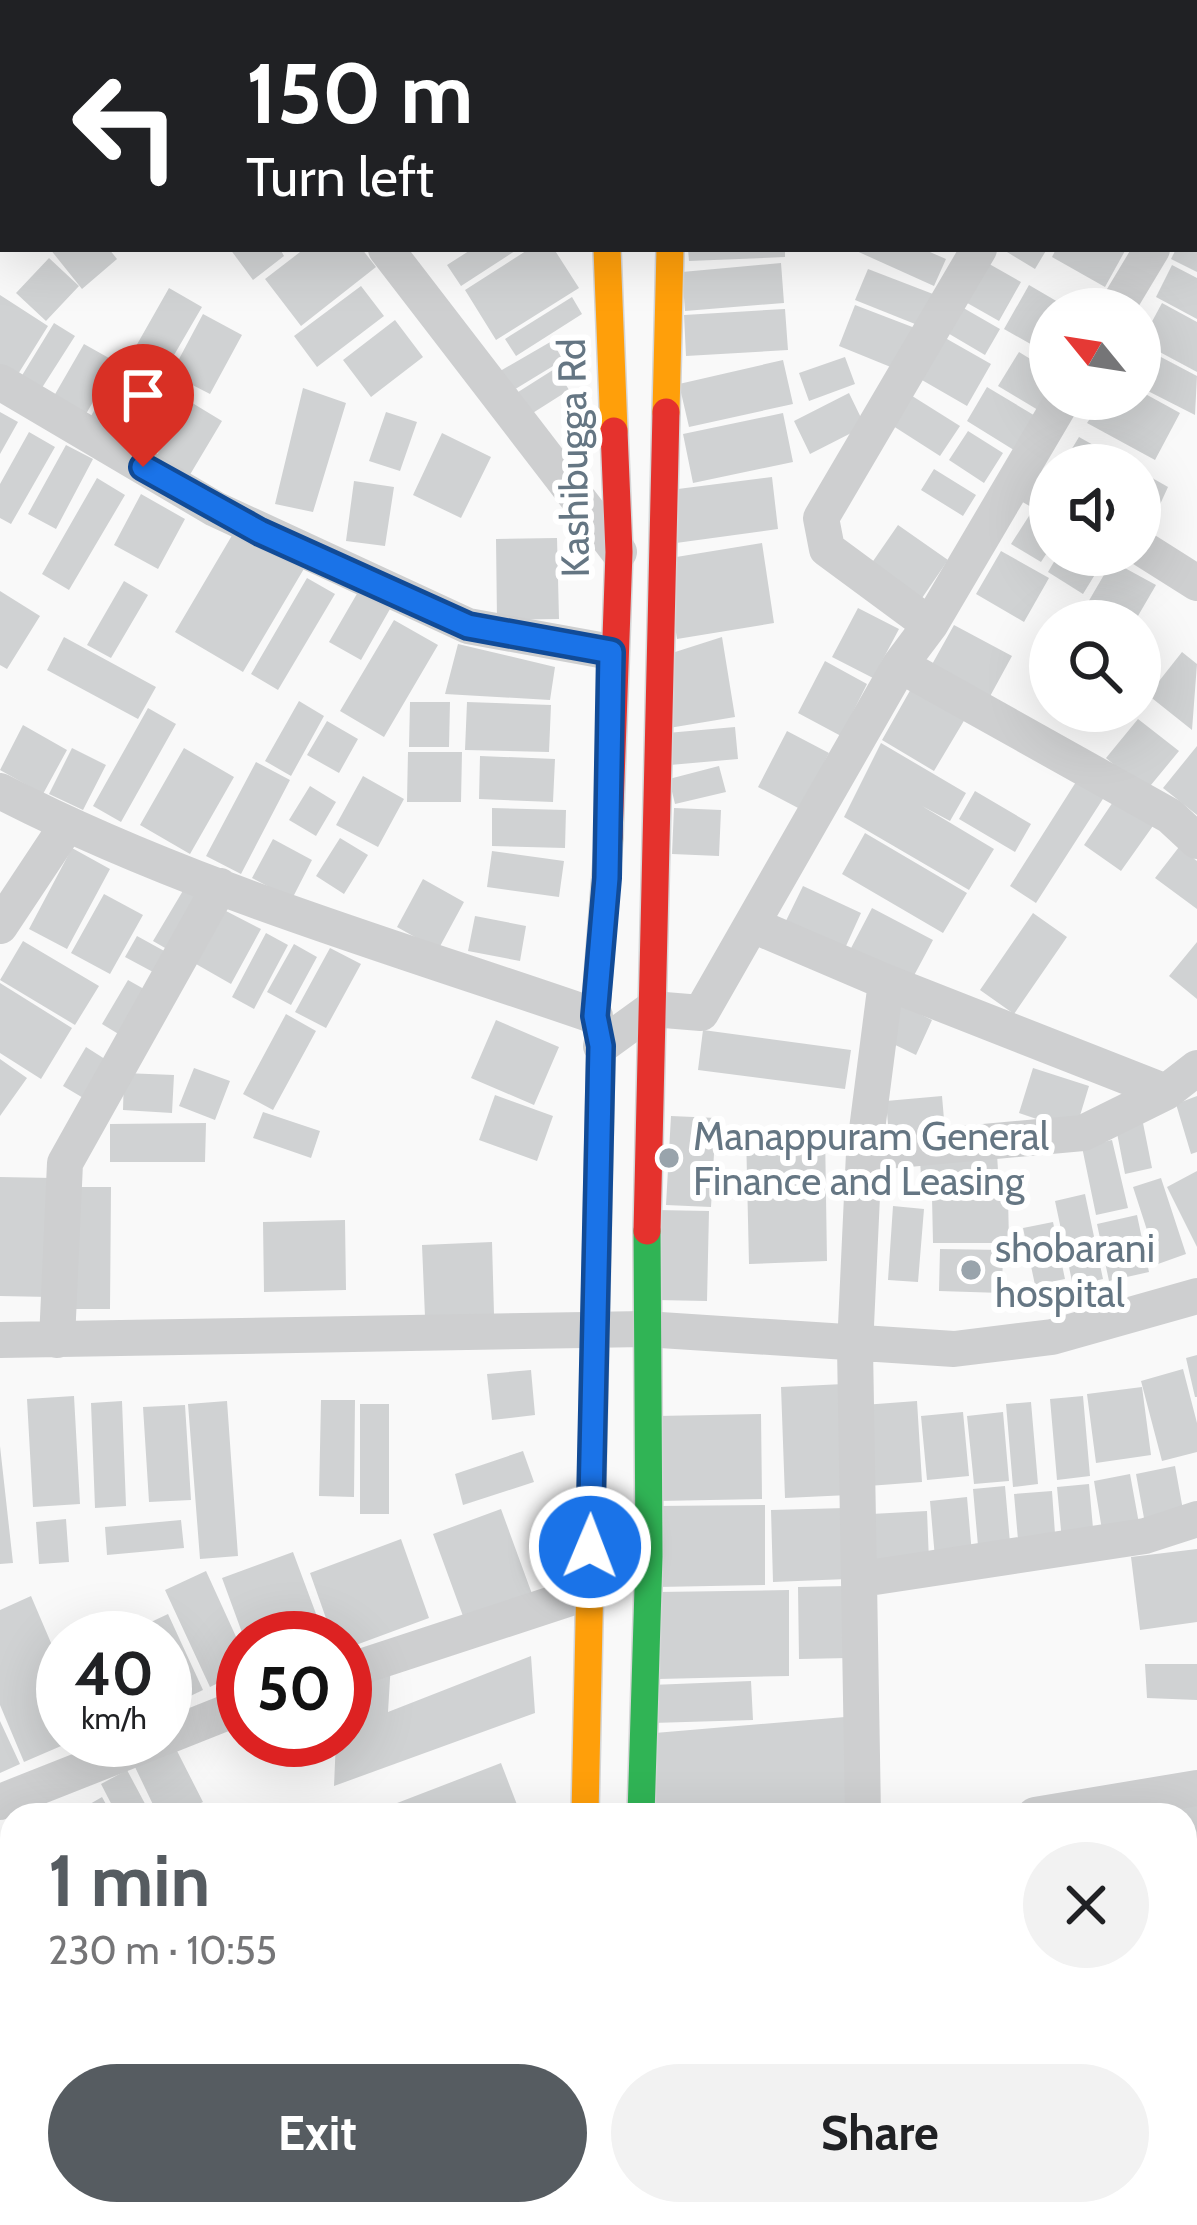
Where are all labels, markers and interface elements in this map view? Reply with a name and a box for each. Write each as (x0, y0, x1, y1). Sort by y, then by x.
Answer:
text: 150 m (246, 42, 473, 144)
icon: left (48, 48, 204, 204)
text: Turn left (246, 144, 434, 210)
north arrow (1029, 288, 1161, 420)
map controls (1029, 288, 1161, 732)
street label: Kashibugga Rd (547, 338, 599, 578)
pin (92, 344, 194, 467)
icon: arrive (110, 362, 176, 428)
button: sound (1029, 444, 1161, 576)
button: search (1029, 600, 1161, 732)
place label: Manappuram General Finance and Leasing (693, 1112, 1049, 1205)
marker: Manappuram General Finance and Leasing (656, 1145, 682, 1171)
place label: shobarani hospital (995, 1224, 1155, 1317)
marker: shobarani hospital (958, 1257, 984, 1283)
position arrow (527, 1484, 653, 1610)
speed limit sign: 50 (216, 1611, 372, 1767)
text: 40 (74, 1637, 154, 1710)
text: km/h (81, 1700, 147, 1737)
text: 1 min (48, 1837, 210, 1924)
button: close (1023, 1842, 1149, 1968)
text: 230 m · 10:55 (48, 1926, 277, 1974)
button: Exit (48, 2064, 587, 2202)
button: Share (611, 2064, 1149, 2202)

